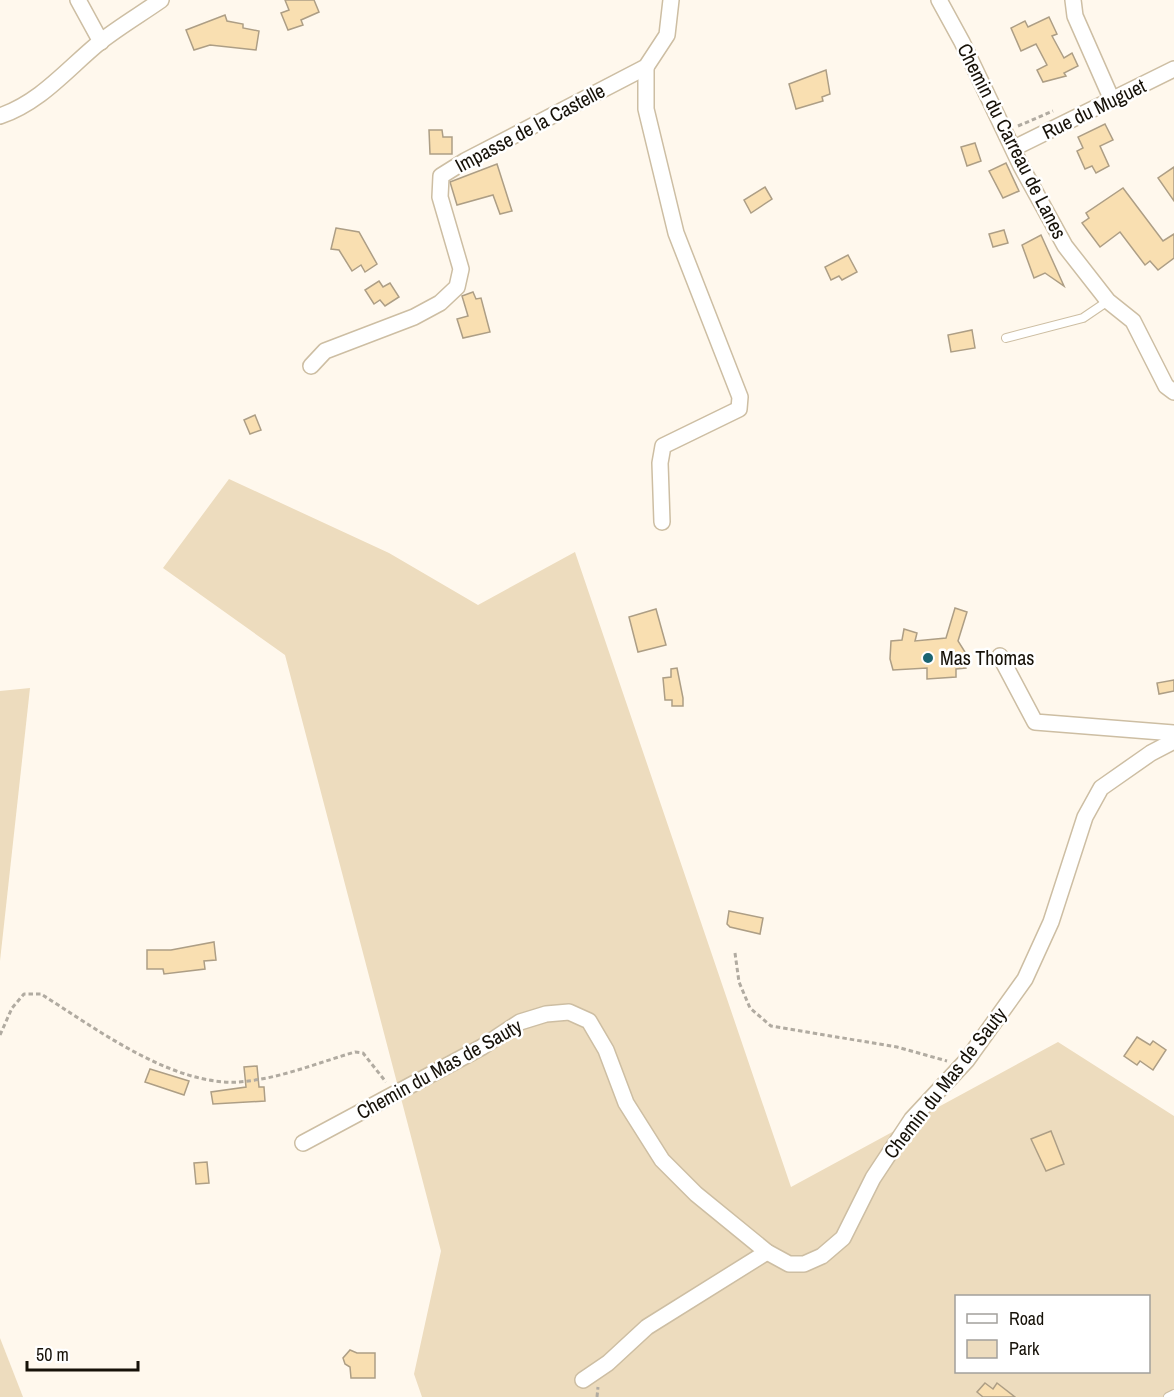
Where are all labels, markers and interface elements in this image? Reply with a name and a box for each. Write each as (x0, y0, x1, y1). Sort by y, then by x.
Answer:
street label: Chemin du Carreau de Lanes (951, 38, 1074, 243)
street label: Rue du Muguet (1037, 72, 1150, 145)
street label: Impasse de la Castelle (450, 77, 609, 178)
place label: Mas Thomas (940, 644, 1035, 671)
marker: Mas Thomas (921, 651, 935, 665)
street label: Chemin du Mas de Sauty (877, 1001, 1013, 1164)
street label: Chemin du Mas de Sauty (351, 1012, 527, 1125)
legend (955, 1295, 1150, 1373)
text: Road (1009, 1306, 1044, 1331)
scale bar (27, 1334, 138, 1372)
text: Park (1009, 1336, 1040, 1361)
text: 50 m (36, 1342, 69, 1367)

